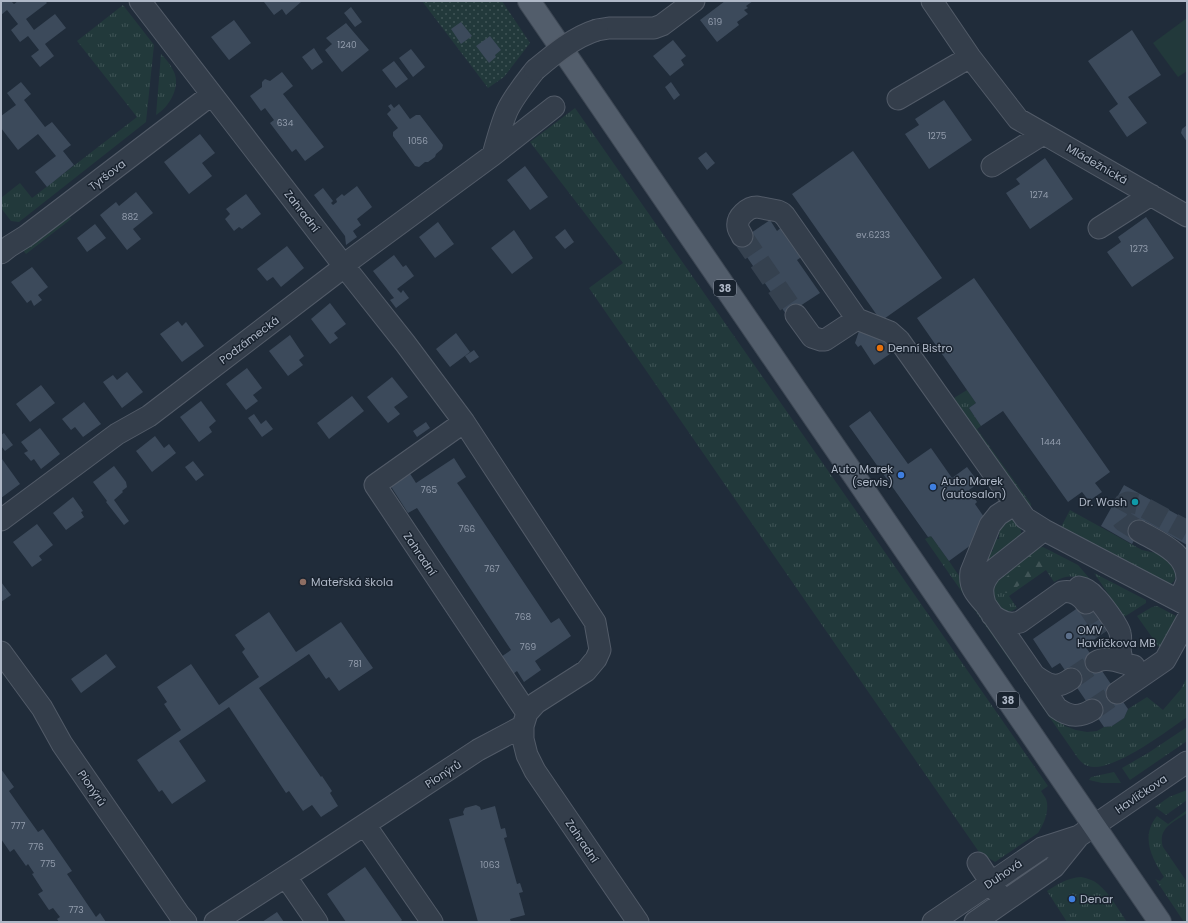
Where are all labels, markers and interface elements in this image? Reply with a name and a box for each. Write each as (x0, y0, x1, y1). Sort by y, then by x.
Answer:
house number: 619 (708, 16, 722, 28)
house number: 1240 (337, 39, 357, 51)
house number: 634 (277, 117, 294, 129)
house number: 1275 (928, 130, 947, 142)
house number: 1056 (408, 135, 428, 147)
street label: Mládežnická (1063, 140, 1131, 188)
street label: Tyršova (85, 156, 129, 194)
street label: Zahradní (281, 187, 324, 236)
house number: 1274 (1030, 189, 1049, 201)
house number: 882 (122, 211, 138, 223)
house number: ev.6233 (856, 229, 890, 241)
house number: 1273 (1130, 243, 1148, 255)
road number: 38 (714, 280, 736, 296)
street label: Podzámecká (216, 312, 282, 368)
place label: Denní Bistro (888, 340, 953, 356)
marker: Denní Bistro (875, 343, 885, 353)
house number: 1444 (1041, 436, 1061, 448)
place label: Auto Marek (servis) (831, 461, 893, 490)
marker: Auto Marek (servis) (896, 470, 906, 480)
place label: Auto Marek (autosalon) (941, 473, 1006, 502)
marker: Auto Marek (autosalon) (928, 482, 938, 492)
house number: 765 (421, 484, 437, 496)
place label: Dr. Wash (1079, 494, 1127, 510)
marker: Dr. Wash (1130, 497, 1140, 507)
house number: 766 (459, 523, 475, 535)
street label: Zahradní (400, 529, 441, 579)
house number: 767 (484, 563, 500, 575)
place label: Mateřská škola (311, 574, 393, 590)
marker: Mateřská škola (298, 577, 308, 587)
house number: 768 (515, 611, 531, 623)
place label: OMV Havlíčkova MB (1077, 622, 1156, 651)
marker: OMV Havlíčkova MB (1064, 631, 1074, 641)
house number: 769 (520, 641, 536, 653)
house number: 781 (348, 658, 362, 670)
road number: 38 (997, 692, 1019, 708)
street label: Pionýrů (422, 756, 464, 792)
street label: Pionýrů (74, 767, 110, 809)
street label: Havlíčkova (1112, 771, 1170, 817)
street label: Zahradní (562, 816, 603, 866)
house number: 777 (11, 820, 25, 832)
house number: 776 (28, 841, 44, 853)
street label: Duhová (981, 855, 1025, 893)
house number: 775 (40, 858, 56, 870)
house number: 1063 (480, 859, 500, 871)
place label: Denar (1080, 891, 1113, 907)
marker: Denar (1067, 894, 1077, 904)
house number: 773 (68, 904, 84, 916)

